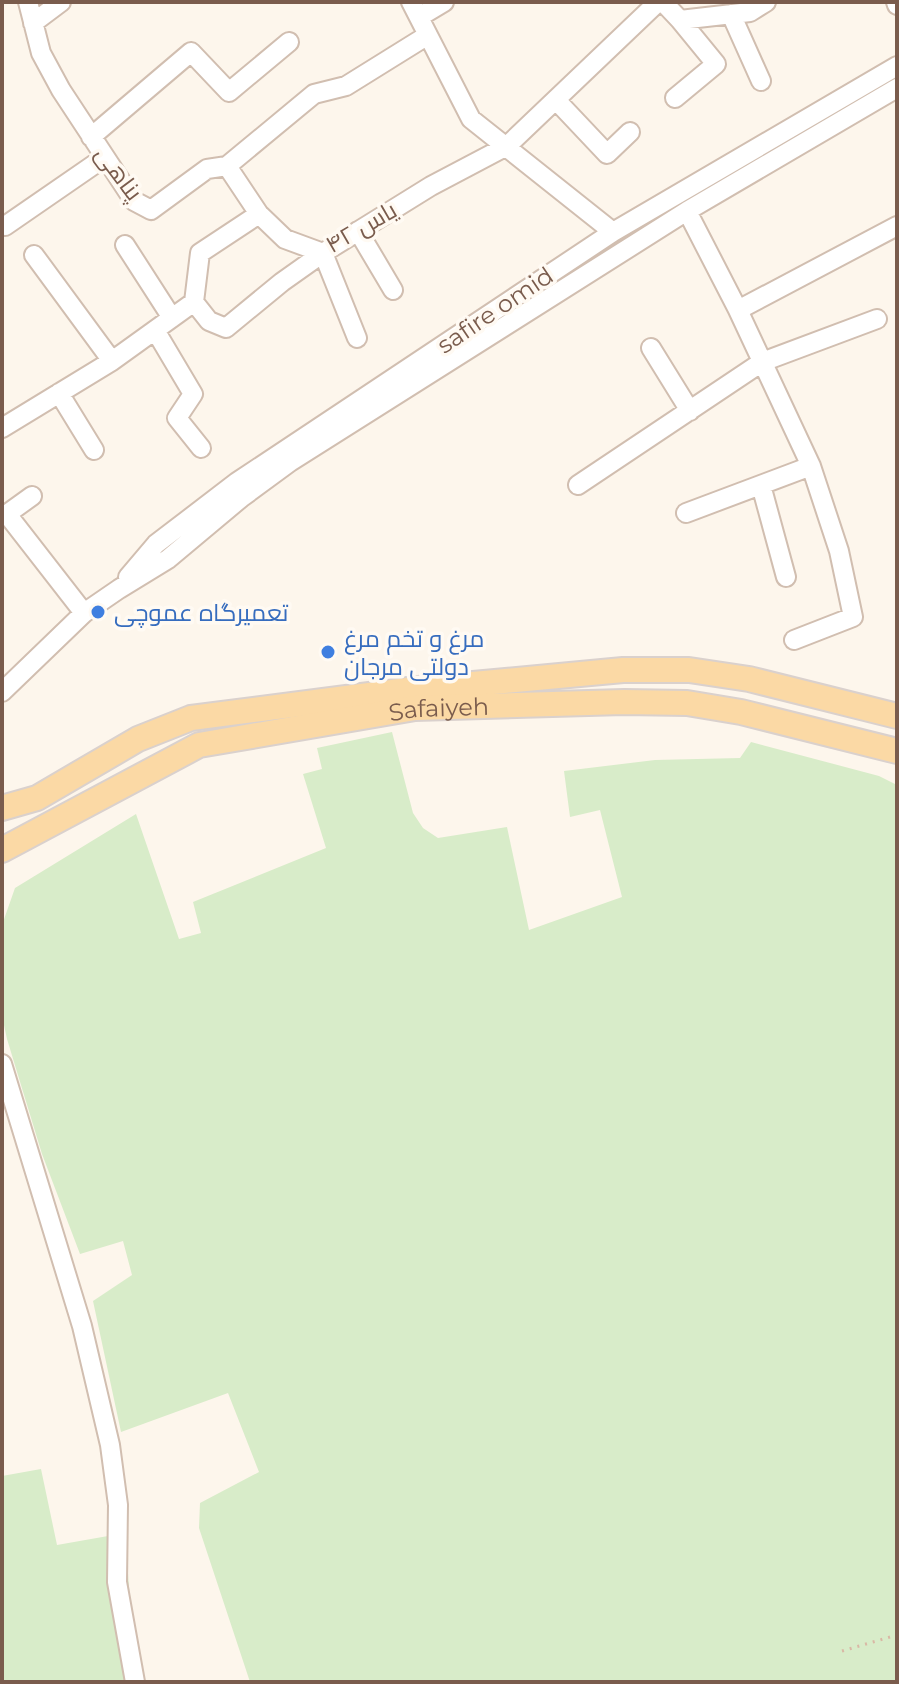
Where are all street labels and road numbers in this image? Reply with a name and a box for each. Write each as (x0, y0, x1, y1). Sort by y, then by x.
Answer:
street label: پناهی (88, 140, 149, 208)
street label: یاس ۴۲ (320, 195, 402, 259)
street label: safire omid (431, 261, 559, 359)
street label: Safaiyeh (386, 691, 489, 727)

